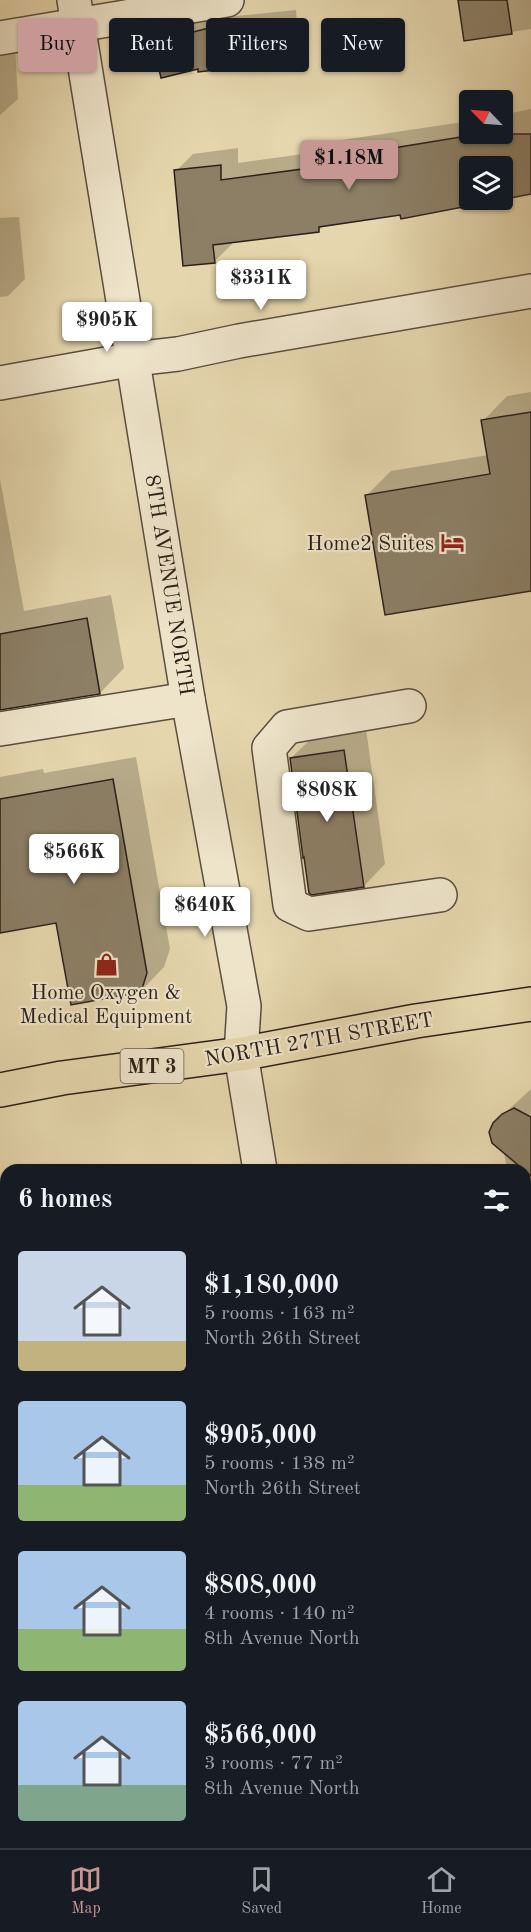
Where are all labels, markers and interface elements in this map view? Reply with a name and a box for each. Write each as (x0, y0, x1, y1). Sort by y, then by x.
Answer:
chip: Buy (18, 18, 97, 72)
chip: Rent (109, 18, 194, 72)
chip: Filters (206, 18, 309, 72)
chip: New (321, 18, 405, 72)
north arrow (459, 90, 513, 144)
map controls (459, 90, 513, 210)
pin: $1.18M (300, 140, 398, 191)
text: $1.18M (314, 149, 384, 169)
button: layers (459, 156, 513, 210)
pin: $331K (219, 260, 303, 311)
text: $331K (230, 269, 292, 289)
pin: $905K (65, 302, 149, 353)
text: $905K (76, 311, 138, 331)
street label: 8TH AVENUE NORTH (141, 473, 196, 697)
hotel icon: Home2 Suites (439, 530, 465, 556)
place label: Home2 Suites (307, 534, 434, 555)
pin: $808K (285, 772, 369, 823)
text: $808K (296, 781, 358, 801)
pin: $566K (32, 834, 116, 885)
text: $566K (43, 843, 105, 863)
pin: $640K (163, 887, 247, 938)
text: $640K (174, 896, 236, 916)
shop icon: Home Oxygen & Medical Equipment (93, 951, 119, 977)
place label: Home Oxygen & Medical Equipment (20, 983, 192, 1028)
street label: NORTH 27TH STREET (203, 1010, 435, 1071)
road number: MT 3 (120, 1049, 184, 1083)
icon: filters (480, 1184, 513, 1217)
text: 6 homes (18, 1187, 112, 1213)
text: $1,180,000 (204, 1273, 339, 1299)
icon: home (66, 1275, 138, 1347)
text: 5 rooms · 163 m² (204, 1304, 354, 1324)
text: North 26th Street (204, 1329, 361, 1349)
text: $905,000 (204, 1423, 317, 1449)
icon: home (66, 1425, 138, 1497)
text: 5 rooms · 138 m² (204, 1454, 354, 1474)
text: North 26th Street (204, 1479, 361, 1499)
text: $808,000 (204, 1573, 317, 1599)
icon: home (66, 1575, 138, 1647)
text: 4 rooms · 140 m² (204, 1604, 354, 1624)
text: 8th Avenue North (204, 1629, 360, 1649)
text: $566,000 (204, 1723, 317, 1749)
icon: home (66, 1725, 138, 1797)
text: 3 rooms · 77 m² (204, 1754, 343, 1774)
text: 8th Avenue North (204, 1779, 360, 1799)
tab: Map (69, 1863, 102, 1919)
tab: Saved (241, 1863, 282, 1919)
tab: Home (421, 1863, 462, 1919)

